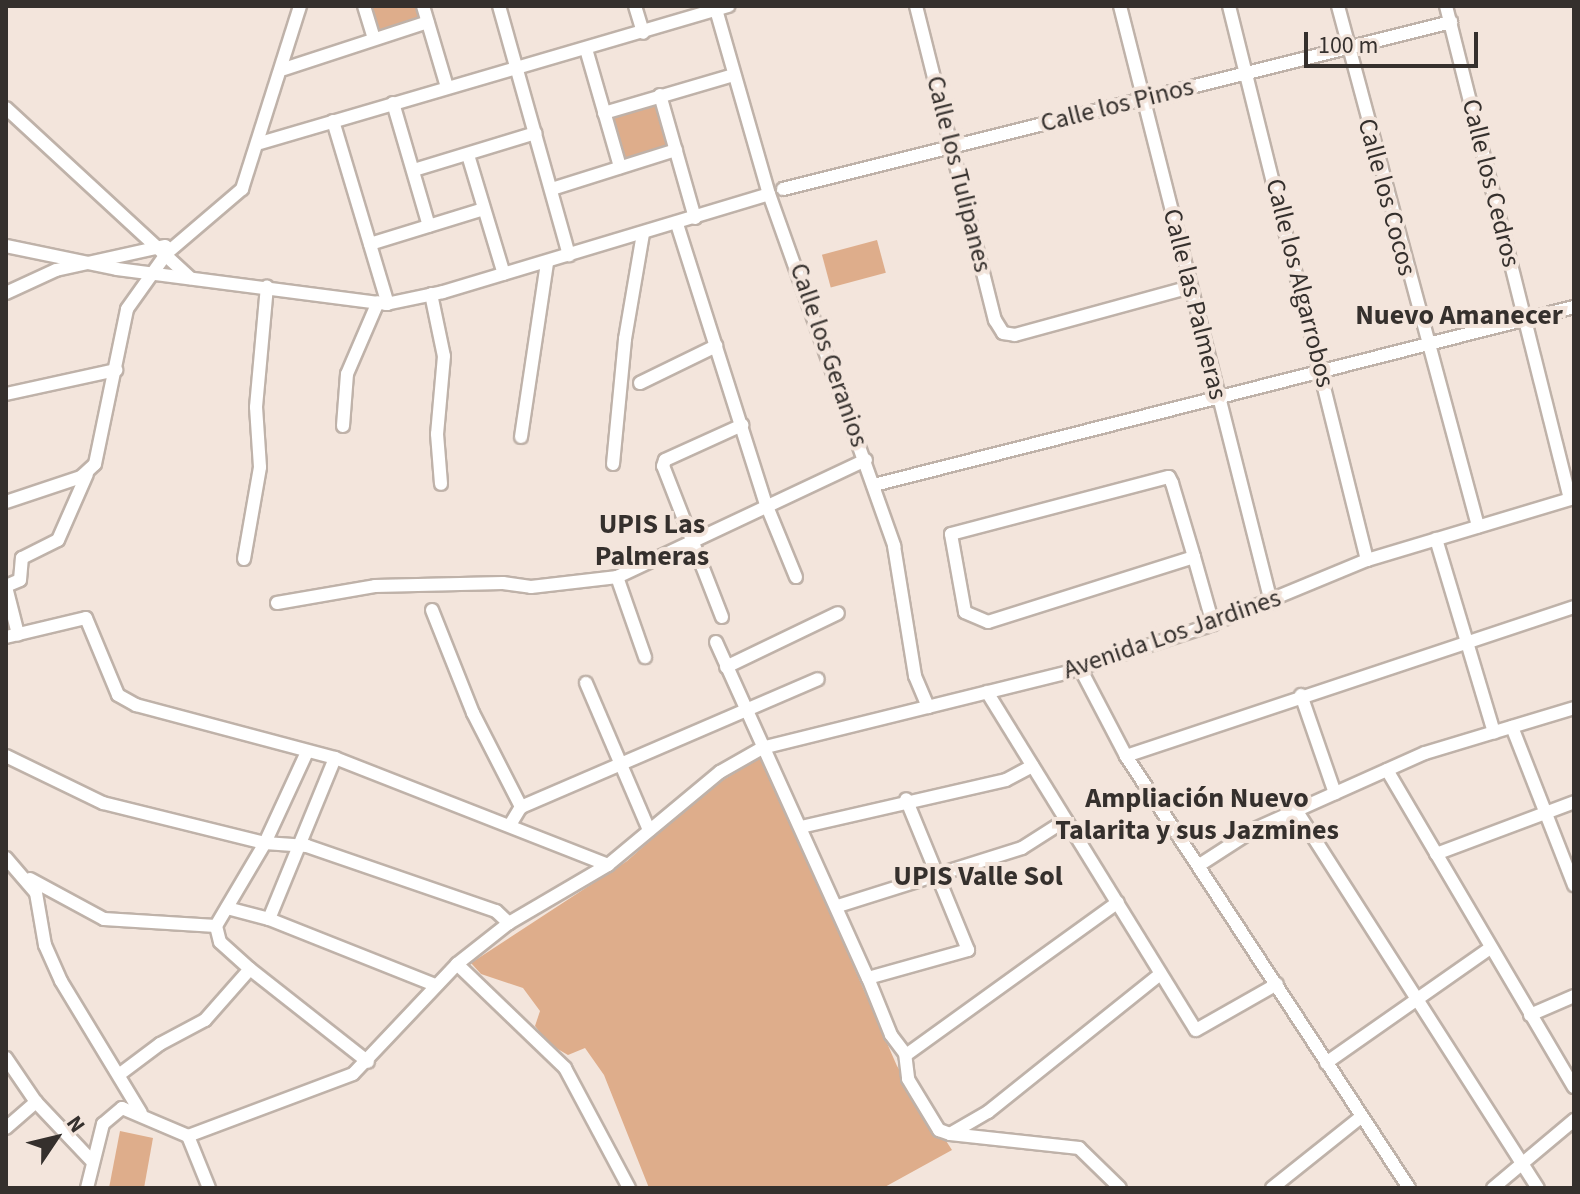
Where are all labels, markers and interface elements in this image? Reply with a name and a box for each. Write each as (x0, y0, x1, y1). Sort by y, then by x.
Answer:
scale bar (1308, 16, 1482, 66)
text: 100 m (1318, 28, 1378, 63)
street label: Calle los Pinos (1037, 71, 1197, 139)
street label: Calle los Tulipanes (920, 73, 998, 275)
street label: Calle los Cedros (1455, 96, 1527, 270)
street label: Calle los Cocos (1351, 115, 1423, 279)
street label: Calle los Algarrobos (1259, 176, 1341, 390)
street label: Calle las Palmeras (1156, 205, 1234, 403)
street label: Calle los Geranios (783, 259, 875, 451)
district label: Nuevo Amanecer (1355, 298, 1563, 332)
district label: UPIS Las Palmeras (595, 507, 709, 573)
street label: Avenida Los Jardines (1059, 582, 1285, 686)
district label: Ampliación Nuevo Talarita y sus Jazmines (1055, 781, 1339, 847)
district label: UPIS Valle Sol (893, 859, 1063, 893)
north arrow (16, 1098, 96, 1178)
text: N (58, 1109, 93, 1139)

